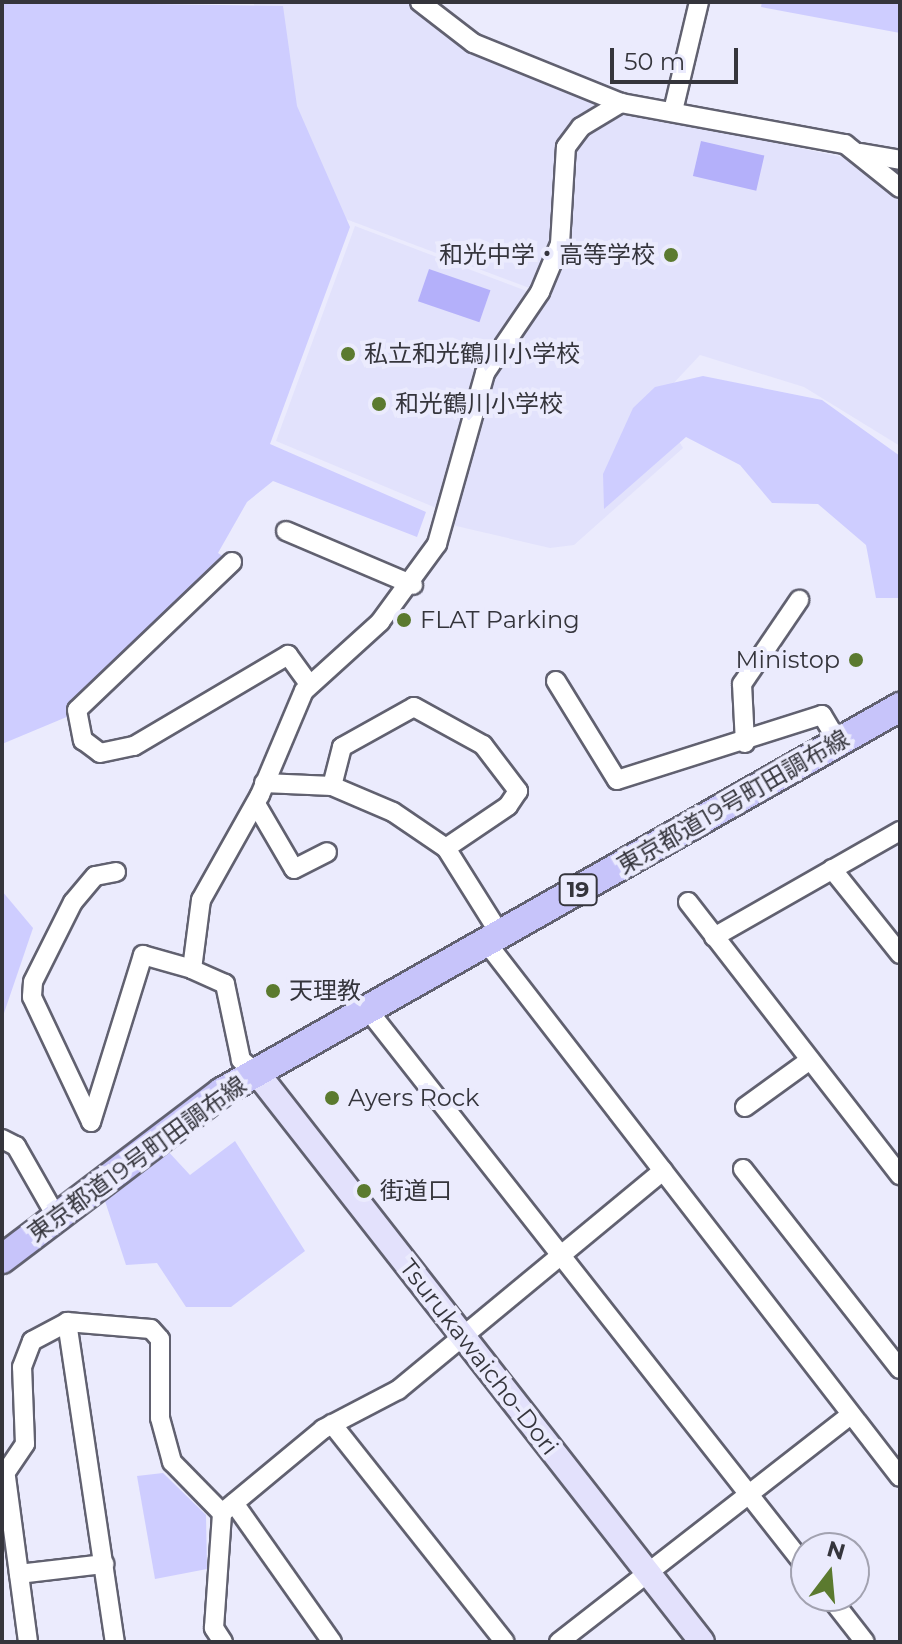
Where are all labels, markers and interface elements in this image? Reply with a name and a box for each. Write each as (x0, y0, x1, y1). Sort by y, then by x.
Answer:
scale bar (614, 32, 742, 82)
text: 50 m (624, 47, 685, 76)
place label: 和光中学・高等学校 (439, 241, 655, 269)
marker: 和光中学・高等学校 (662, 246, 680, 264)
place label: 私立和光鶴川小学校 (364, 340, 580, 368)
marker: 私立和光鶴川小学校 (339, 345, 357, 363)
place label: 和光鶴川小学校 (395, 390, 563, 418)
marker: 和光鶴川小学校 (370, 395, 388, 413)
place label: FLAT Parking (420, 606, 580, 634)
marker: FLAT Parking (395, 611, 413, 629)
place label: Ministop (736, 646, 840, 674)
marker: Ministop (847, 651, 865, 669)
street label: 東京都道19号町田調布線 (612, 724, 854, 880)
road number: 19 (558, 872, 598, 908)
place label: 天理教 (289, 977, 361, 1005)
marker: 天理教 (264, 982, 282, 1000)
street label: 東京都道19号町田調布線 (22, 1070, 252, 1248)
place label: Ayers Rock (348, 1084, 479, 1112)
marker: Ayers Rock (323, 1089, 341, 1107)
place label: 街道口 (380, 1177, 452, 1205)
marker: 街道口 (355, 1182, 373, 1200)
street label: Tsurukawaicho-Dori (394, 1253, 564, 1461)
north arrow (790, 1532, 870, 1612)
text: N (824, 1535, 848, 1566)

